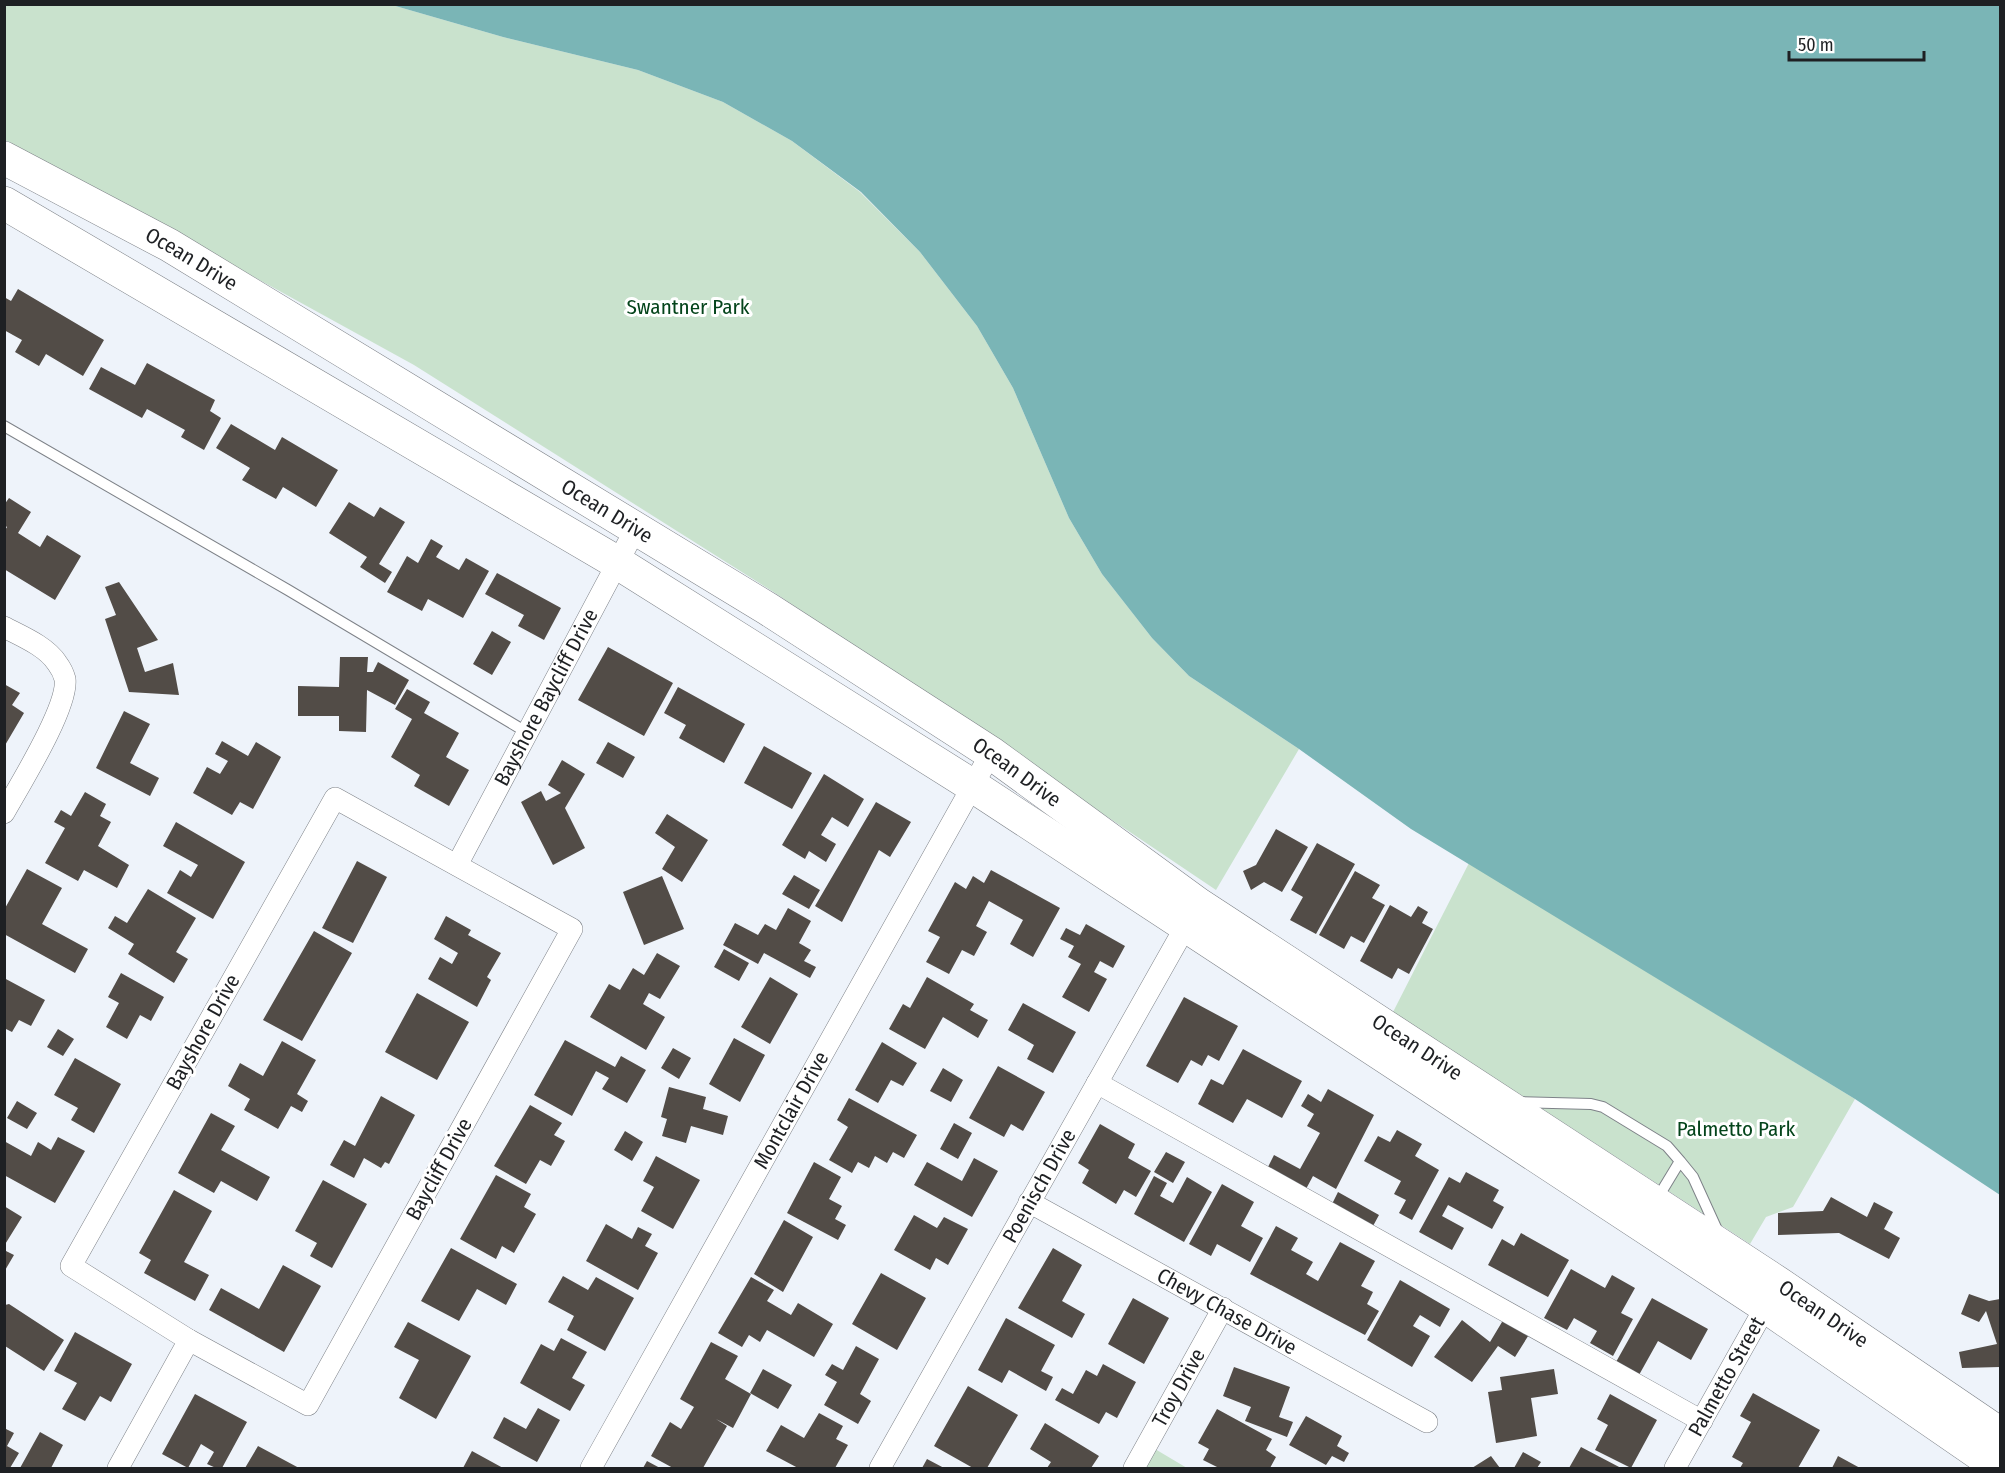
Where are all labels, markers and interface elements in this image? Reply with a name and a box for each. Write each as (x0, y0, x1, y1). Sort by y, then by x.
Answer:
scale bar (1789, 24, 1924, 62)
text: 50 m (1798, 34, 1834, 56)
street label: Ocean Drive (141, 222, 242, 297)
park label: Swantner Park (626, 294, 750, 320)
street label: Ocean Drive (556, 473, 658, 549)
street label: Bayshore Baycliff Drive (488, 604, 604, 790)
street label: Ocean Drive (968, 732, 1066, 813)
street label: Bayshore Drive (161, 970, 245, 1094)
street label: Ocean Drive (1367, 1008, 1467, 1086)
street label: Montclair Drive (748, 1047, 834, 1173)
street label: Baycliff Drive (400, 1113, 478, 1225)
park label: Palmetto Park (1677, 1116, 1796, 1142)
street label: Poenisch Drive (997, 1124, 1082, 1247)
street label: Chevy Chase Drive (1152, 1262, 1301, 1360)
street label: Ocean Drive (1774, 1274, 1873, 1354)
street label: Palmetto Street (1682, 1312, 1770, 1441)
street label: Troy Drive (1147, 1344, 1211, 1431)

